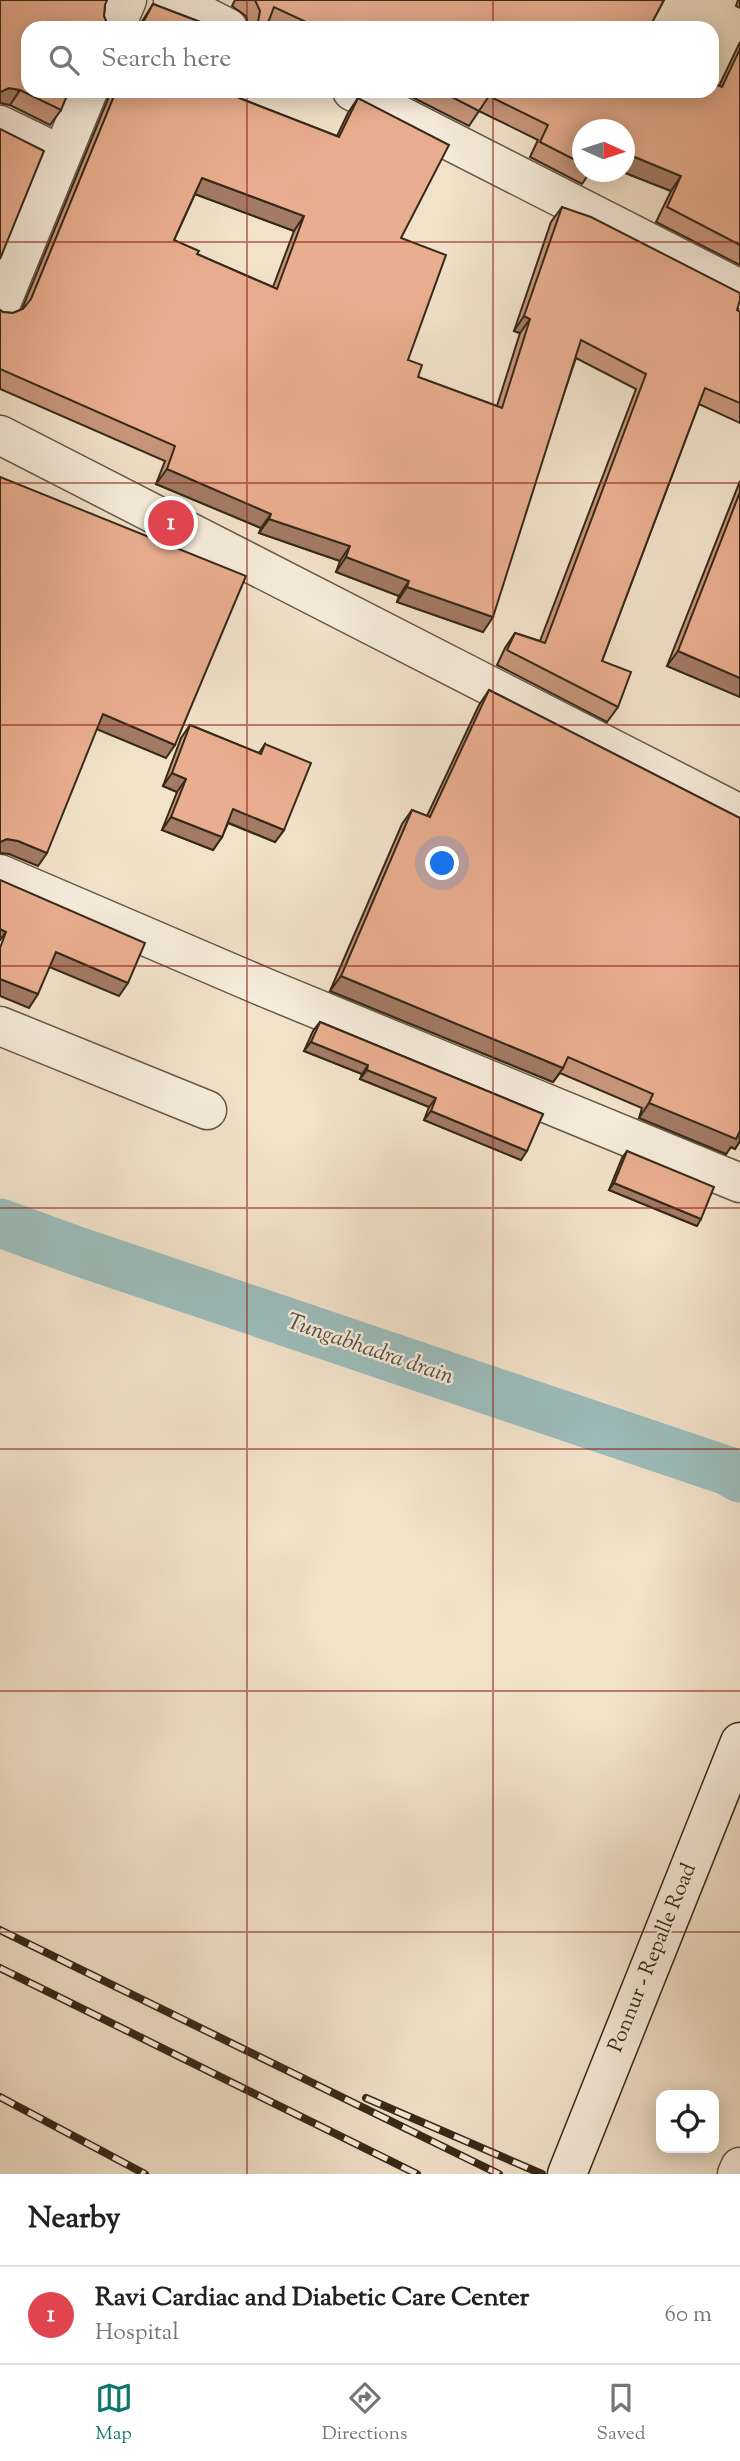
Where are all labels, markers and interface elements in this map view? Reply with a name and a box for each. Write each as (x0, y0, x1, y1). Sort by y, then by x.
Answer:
search box (21, 21, 719, 98)
icon: search (45, 41, 83, 79)
text: Search here (101, 41, 231, 78)
north arrow (572, 119, 635, 182)
pin: 1 (148, 497, 194, 549)
your location (425, 846, 459, 880)
water label: Tungabhadra drain (282, 1306, 458, 1394)
street label: Ponnur - Repalle Road (601, 1859, 705, 2057)
map controls (656, 2090, 719, 2153)
button: locate (656, 2090, 719, 2153)
text: Nearby (28, 2198, 120, 2241)
text: Ravi Cardiac and Diabetic Care Center (95, 2280, 529, 2317)
text: 1 (47, 2299, 55, 2332)
text: 60 m (664, 2299, 712, 2332)
text: Hospital (95, 2317, 179, 2350)
tab: Map (95, 2379, 133, 2448)
tab: Directions (322, 2379, 407, 2448)
tab: Saved (597, 2379, 645, 2448)

